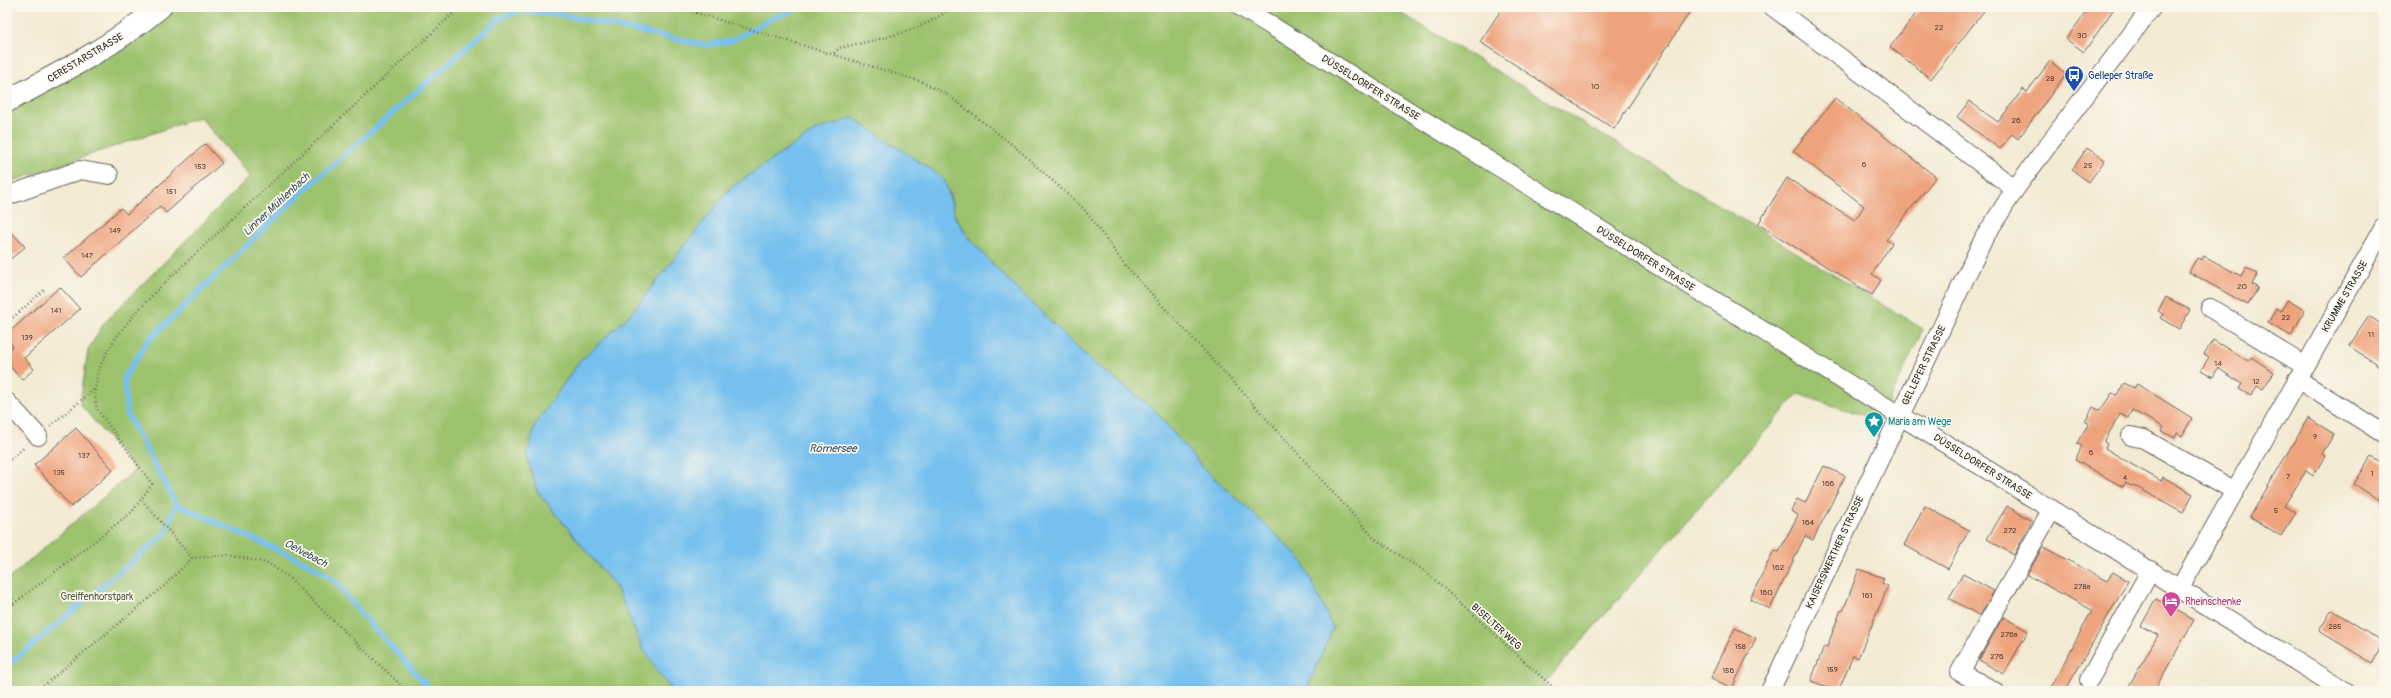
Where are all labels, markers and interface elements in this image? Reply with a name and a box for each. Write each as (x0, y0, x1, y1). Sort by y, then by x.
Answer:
house number: 22 (1935, 23, 1944, 32)
street label: CERESTARSTRASSE (45, 31, 126, 85)
house number: 30 (2077, 31, 2087, 40)
street label: DÜSSELDORFER STRASSE (1319, 53, 1422, 123)
bus stop icon: Gelleper Straße (2063, 64, 2085, 92)
place label: Gelleper Straße (2088, 70, 2153, 82)
house number: 28 (2046, 74, 2054, 83)
house number: 10 (1591, 82, 1600, 91)
house number: 26 (2011, 116, 2021, 125)
house number: 6 (1862, 160, 1867, 169)
house number: 25 (2084, 161, 2092, 170)
house number: 153 (194, 162, 206, 171)
water label: Linner Mühlenbach (240, 170, 313, 239)
house number: 151 (166, 187, 176, 196)
street label: DÜSSELDORFER STRASSE (1594, 224, 1697, 294)
house number: 149 (109, 226, 121, 235)
house number: 147 (81, 251, 94, 260)
street label: KRUMME STRASSE (2319, 259, 2370, 334)
house number: 20 (2237, 282, 2248, 291)
house number: 141 (51, 306, 61, 315)
house number: 22 (2282, 313, 2291, 322)
street label: GELLEPER STRASSE (1899, 323, 1948, 407)
house number: 11 (2368, 330, 2374, 339)
house number: 139 (21, 333, 33, 342)
house number: 14 (2214, 359, 2222, 368)
house number: 12 (2252, 377, 2260, 386)
place icon: Maria am Wege (1863, 410, 1885, 438)
place label: Maria am Wege (1888, 416, 1951, 428)
street label: DÜSSELDORFER STRASSE (1931, 432, 2034, 502)
house number: 9 (2313, 432, 2317, 441)
water label: Römersee (809, 442, 858, 455)
house number: 6 (2089, 448, 2094, 457)
house number: 137 (78, 451, 91, 460)
house number: 135 (53, 468, 65, 477)
house number: 1 (2370, 469, 2374, 478)
house number: 7 (2286, 472, 2291, 481)
house number: 4 (2123, 473, 2128, 482)
house number: 166 (1822, 479, 1835, 488)
street label: KAISERSWERTHER STRASSE (1803, 494, 1866, 611)
house number: 5 (2274, 506, 2278, 515)
house number: 164 (1802, 518, 1815, 527)
house number: 272 (2003, 526, 2017, 535)
water label: Oelvebach (282, 537, 330, 571)
house number: 162 (1772, 563, 1785, 572)
house number: 278a (2074, 582, 2091, 591)
house number: 160 (1759, 588, 1773, 597)
hotel icon: Rheinschenke (2160, 590, 2182, 618)
park label: Greiffenhorstpark (61, 591, 134, 603)
house number: 161 (1862, 591, 1872, 600)
place label: Rheinschenke (2185, 596, 2241, 608)
street label: BISELTER WEG (1469, 601, 1524, 653)
house number: 285 (2329, 622, 2341, 631)
house number: 276a (2000, 630, 2018, 639)
house number: 158 (1734, 642, 1746, 651)
house number: 276 (1990, 652, 2004, 661)
house number: 159 (1826, 665, 1838, 674)
house number: 156 (1722, 666, 1734, 675)

